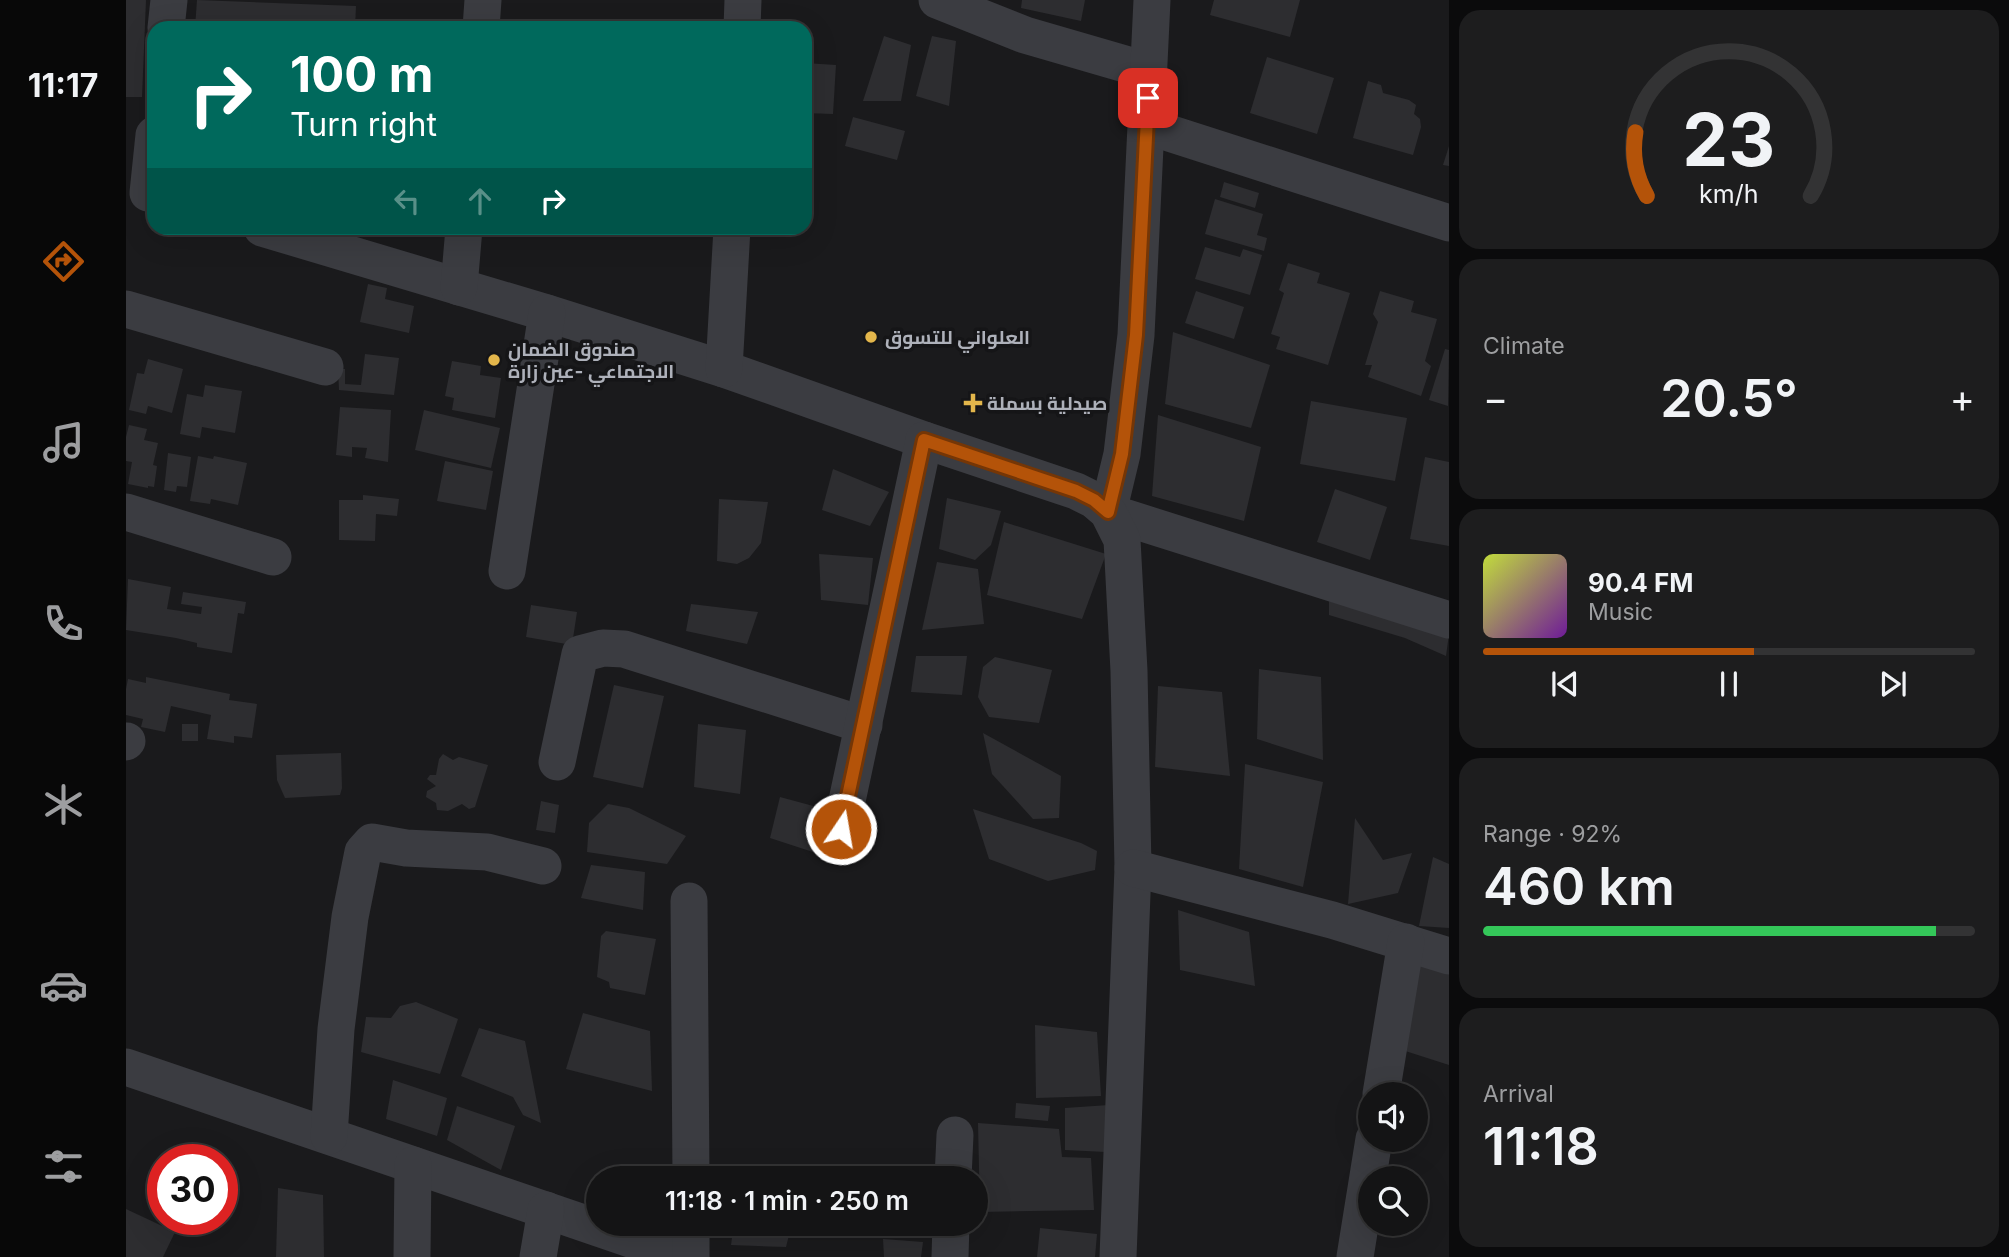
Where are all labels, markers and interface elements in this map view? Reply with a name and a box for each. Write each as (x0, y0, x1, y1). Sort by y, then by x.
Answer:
text: 100 m (290, 45, 434, 104)
icon: right (175, 49, 266, 140)
text: 11:17 (28, 66, 98, 105)
pin (1118, 68, 1178, 128)
icon: arrive (1129, 79, 1167, 117)
text: 23 (1683, 95, 1775, 184)
text: Turn right (290, 105, 437, 144)
text: km/h (1699, 179, 1759, 209)
icon: left (388, 182, 426, 220)
icon: ahead (461, 182, 499, 220)
icon: right (534, 182, 572, 220)
icon: directions (39, 237, 88, 286)
place label: العلواني للتسوق (885, 326, 1030, 353)
marker: العلواني للتسوق (863, 329, 879, 345)
text: Climate (1483, 332, 1565, 360)
place label: صندوق الضمان الاجتماعي -عين زارة (508, 338, 674, 387)
marker: صندوق الضمان الاجتماعي -عين زارة (486, 352, 502, 368)
text: 20.5° (1660, 367, 1798, 430)
text: − (1483, 375, 1508, 421)
text: + (1950, 375, 1975, 421)
place label: صيدلية بسملة (987, 392, 1107, 415)
marker: صيدلية بسملة (965, 395, 981, 411)
icon: music (39, 418, 88, 467)
text: 90.4 FM (1588, 567, 1694, 598)
text: Music (1588, 598, 1653, 626)
icon: phone (39, 599, 88, 648)
icon: previous (1546, 665, 1584, 703)
icon: pause (1710, 665, 1748, 703)
icon: next (1874, 665, 1912, 703)
icon: climate (39, 780, 88, 829)
position arrow (804, 792, 878, 866)
text: Range · 92% (1483, 820, 1622, 848)
text: 460 km (1483, 855, 1675, 918)
icon: car (39, 961, 88, 1010)
text: Arrival (1483, 1080, 1554, 1108)
map controls (1358, 1082, 1428, 1236)
button: sound (1358, 1082, 1428, 1152)
text: 11:18 (1483, 1115, 1599, 1178)
icon: filters (39, 1142, 88, 1191)
speed limit sign: 30 (147, 1144, 238, 1235)
button: search (1358, 1166, 1428, 1236)
text: 11:18 · 1 min · 250 m (665, 1185, 909, 1216)

